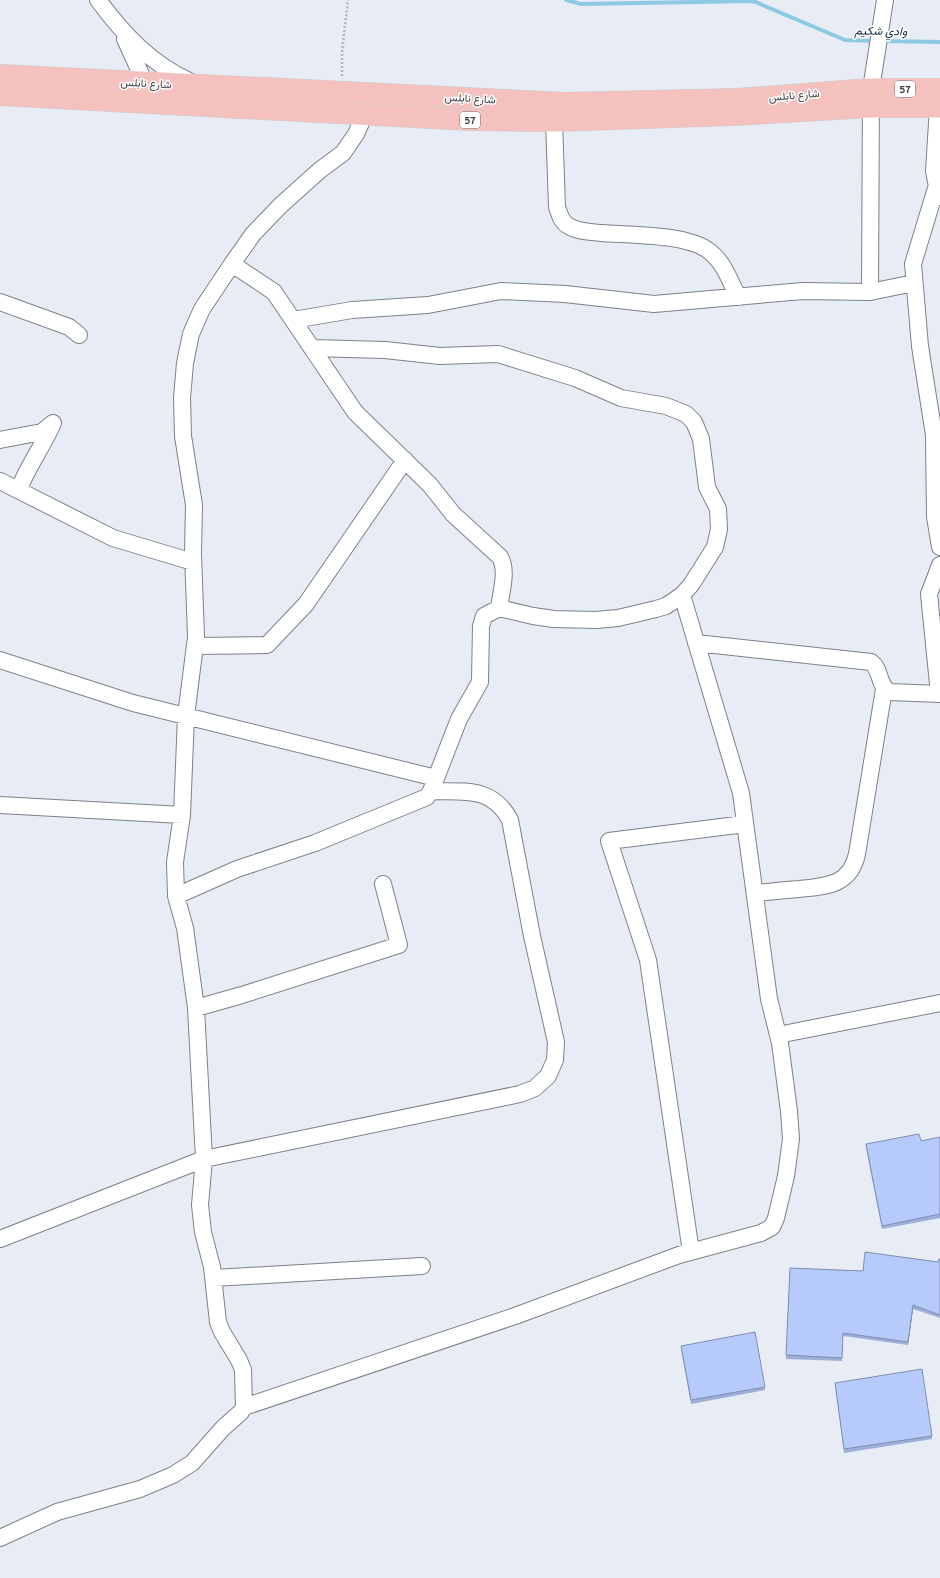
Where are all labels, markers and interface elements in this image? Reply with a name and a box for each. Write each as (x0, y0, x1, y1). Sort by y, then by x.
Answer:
water label: وادي شكيم (854, 24, 908, 41)
street label: شارع نابلس (120, 76, 172, 92)
road number: 57 (895, 81, 915, 97)
street label: شارع نابلس (768, 87, 820, 105)
street label: شارع نابلس (444, 91, 496, 107)
road number: 57 (460, 112, 480, 128)

